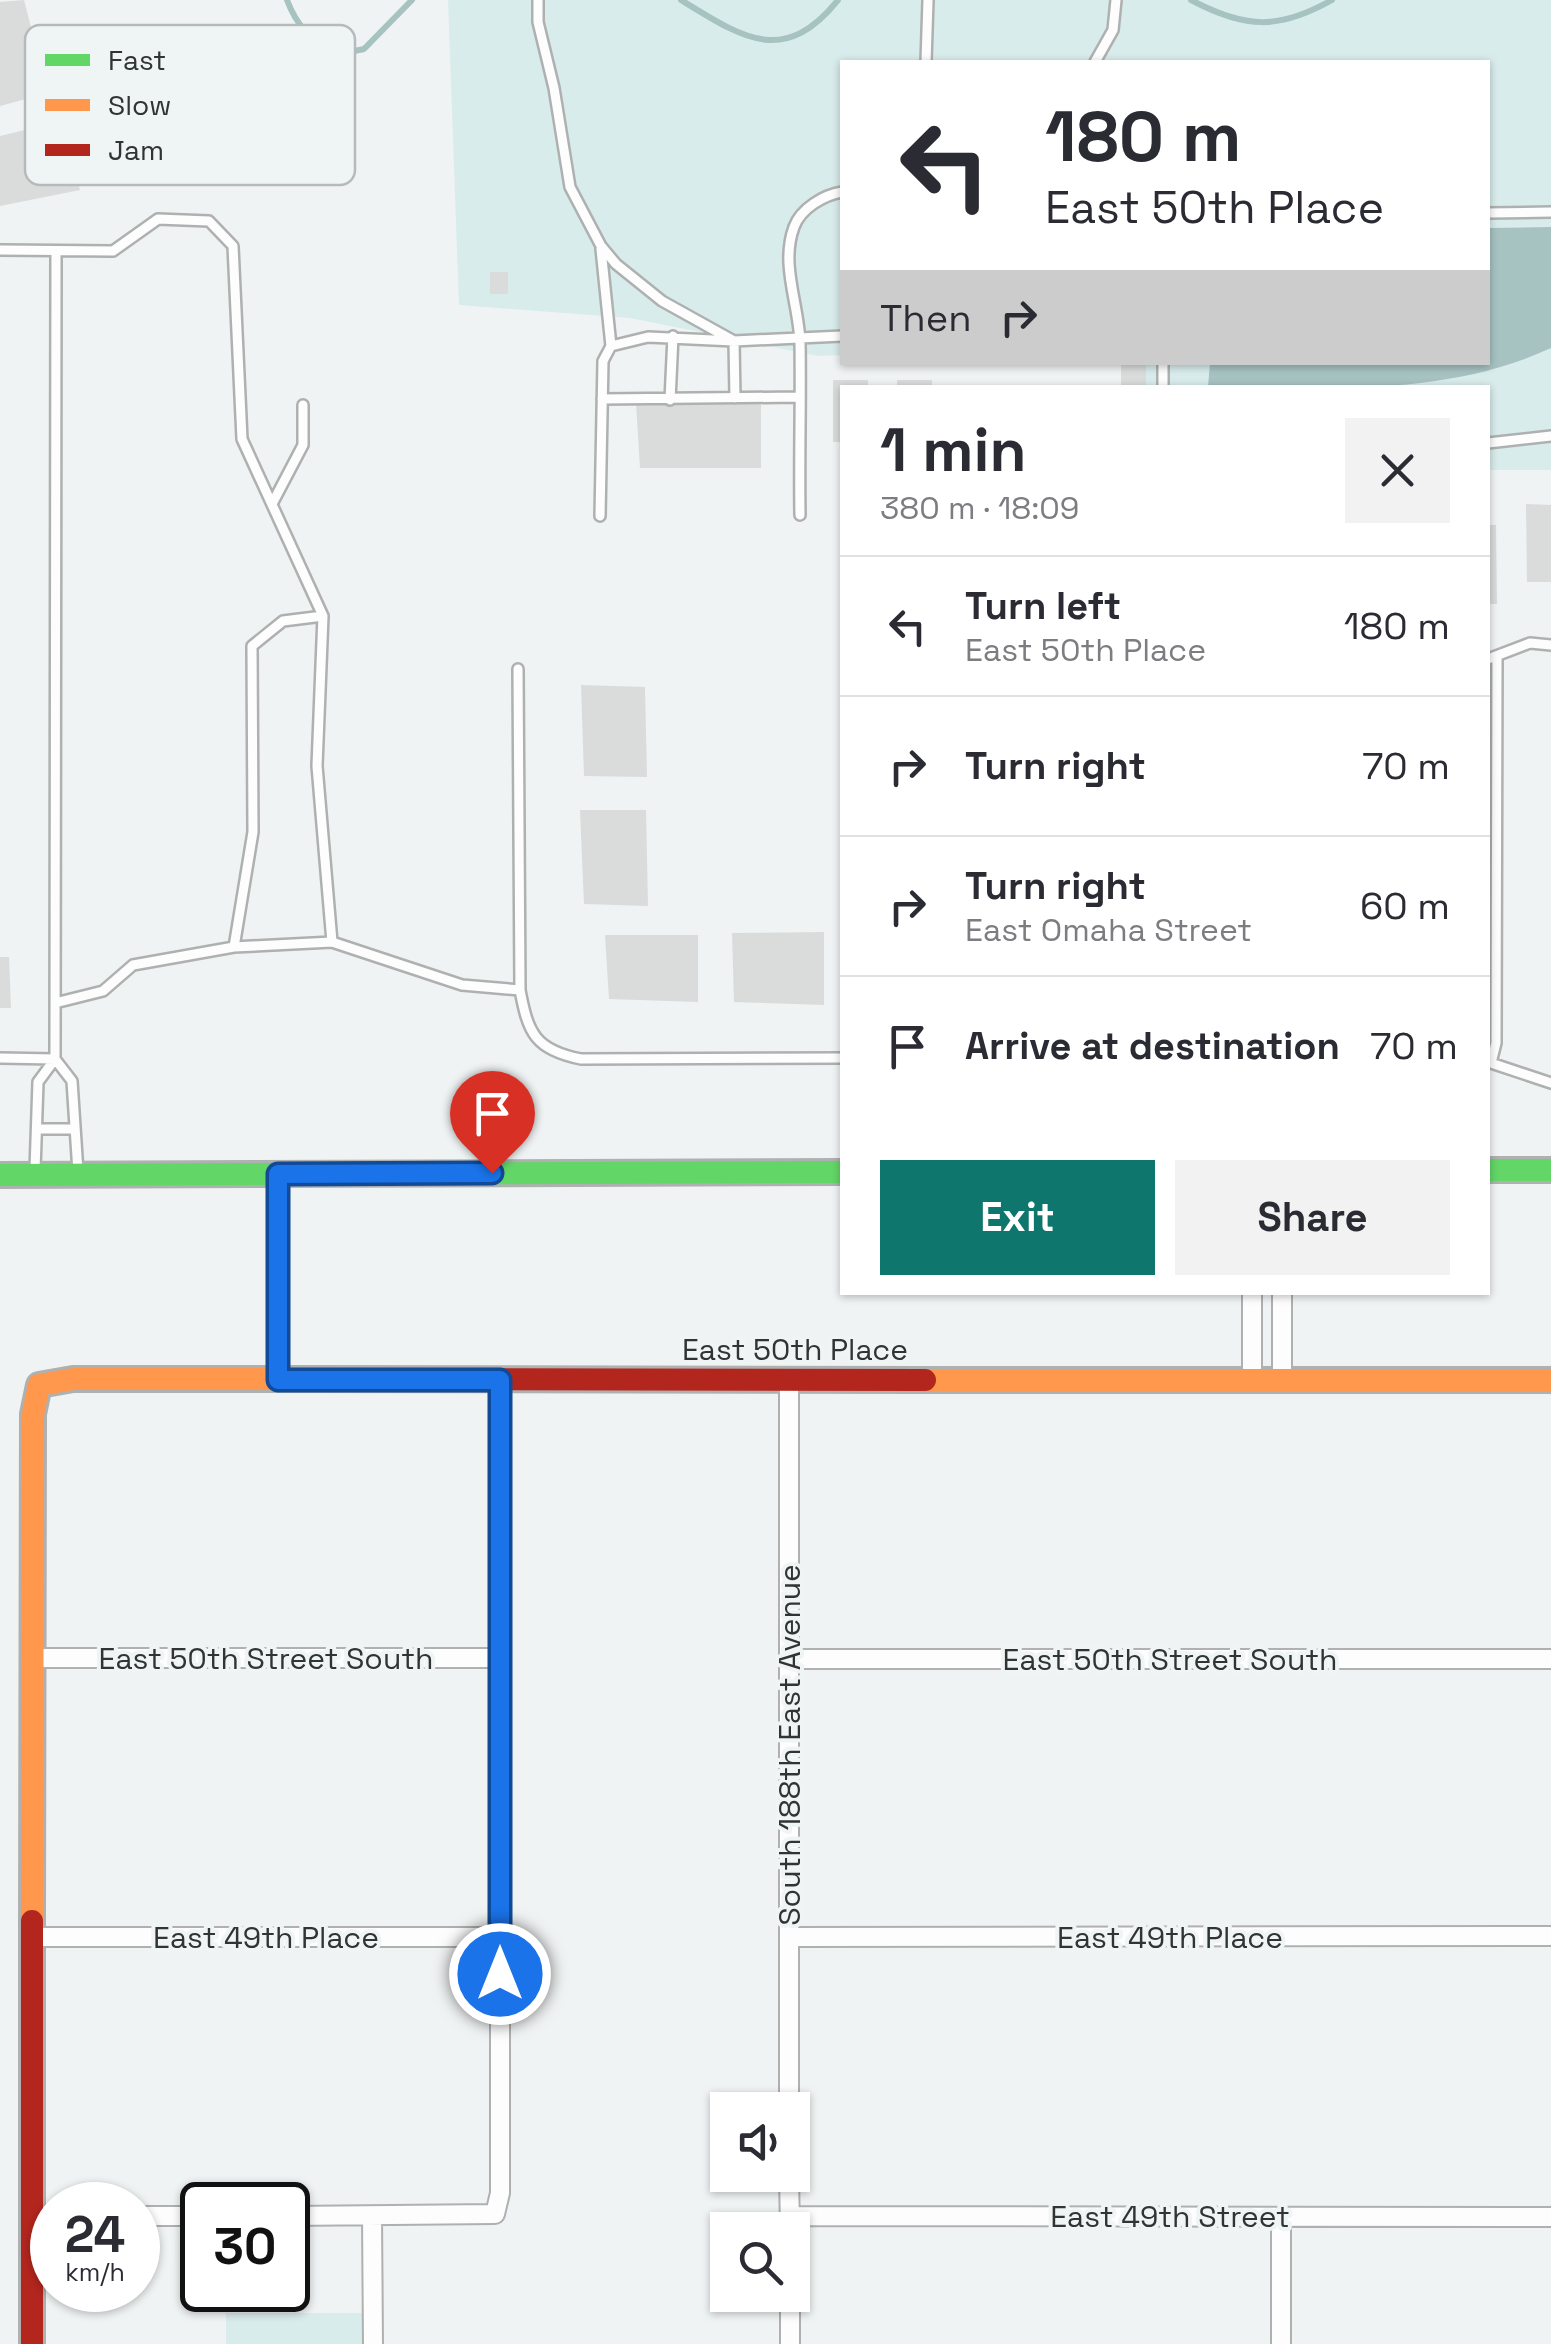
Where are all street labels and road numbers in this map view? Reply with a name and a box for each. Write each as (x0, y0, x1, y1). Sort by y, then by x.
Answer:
street label: East 50th Place (682, 1330, 908, 1369)
street label: South 188th East Avenue (770, 1564, 809, 1926)
street label: East 50th Street South (99, 1639, 433, 1678)
street label: East 50th Street South (1003, 1640, 1337, 1679)
street label: East 49th Place (153, 1918, 379, 1957)
street label: East 49th Place (1057, 1918, 1283, 1957)
street label: East 49th Street (1050, 2197, 1290, 2236)

